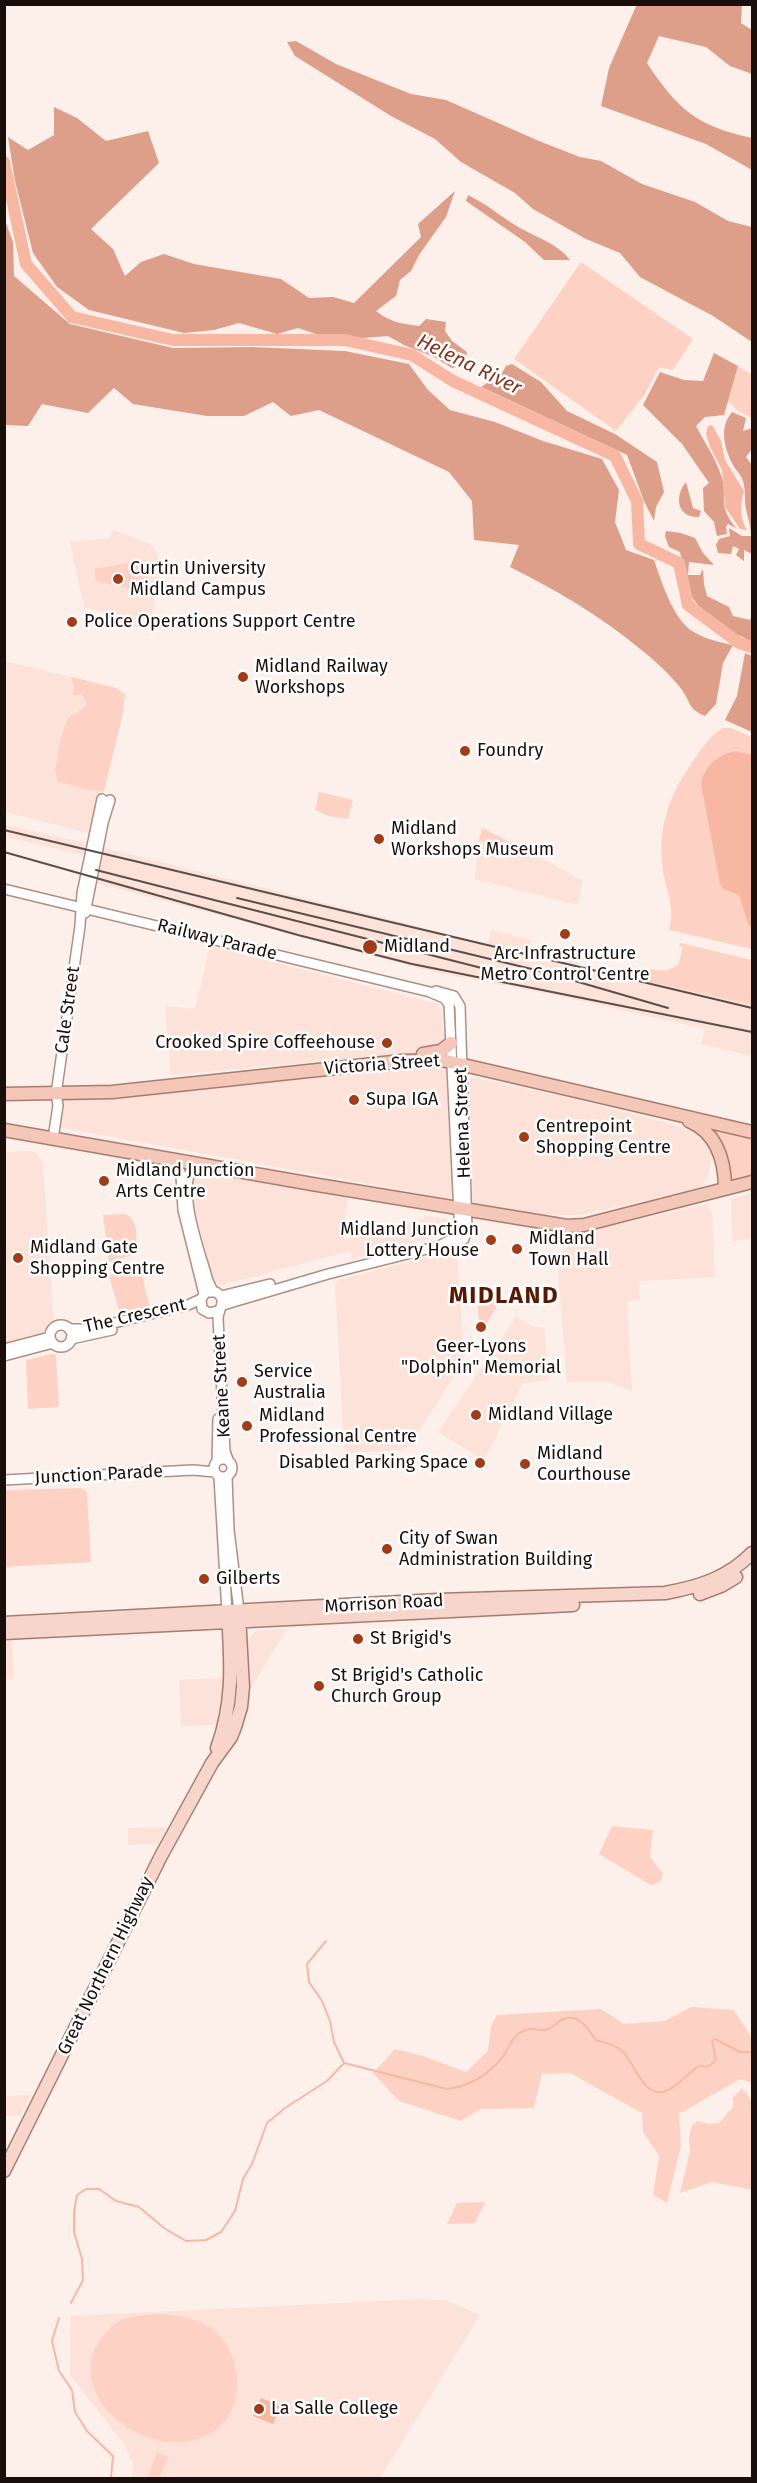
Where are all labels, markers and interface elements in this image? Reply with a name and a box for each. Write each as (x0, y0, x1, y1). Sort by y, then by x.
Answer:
water label: Helena River (413, 329, 525, 401)
place label: Curtin University Midland Campus (130, 558, 266, 600)
marker: Curtin University Midland Campus (111, 572, 125, 586)
place label: Police Operations Support Centre (84, 611, 356, 633)
marker: Police Operations Support Centre (65, 615, 79, 629)
place label: Midland Railway Workshops (255, 656, 388, 698)
marker: Midland Railway Workshops (236, 670, 250, 684)
place label: Foundry (477, 740, 543, 762)
marker: Foundry (458, 744, 472, 758)
place label: Midland Workshops Museum (391, 818, 554, 860)
marker: Midland Workshops Museum (372, 832, 386, 846)
street label: Railway Parade (155, 915, 279, 965)
marker: Arc Infrastructure Metro Control Centre (558, 927, 572, 941)
place label: Midland (384, 936, 450, 958)
marker: Midland (361, 938, 379, 956)
place label: Arc Infrastructure Metro Control Centre (480, 943, 650, 986)
street label: Cale Street (51, 965, 85, 1055)
place label: Crooked Spire Coffeehouse (155, 1032, 375, 1054)
marker: Crooked Spire Coffeehouse (380, 1036, 394, 1050)
street label: Victoria Street (323, 1050, 441, 1080)
street label: Helena Street (450, 1067, 476, 1179)
place label: Supa IGA (366, 1089, 438, 1111)
marker: Supa IGA (347, 1093, 361, 1107)
place label: Centrepoint Shopping Centre (536, 1116, 671, 1158)
marker: Centrepoint Shopping Centre (517, 1130, 531, 1144)
place label: Midland Junction Arts Centre (116, 1160, 255, 1202)
marker: Midland Junction Arts Centre (97, 1174, 111, 1188)
place label: Midland Junction Lottery House (340, 1219, 479, 1262)
place label: Midland Town Hall (529, 1228, 608, 1270)
marker: Midland Junction Lottery House (484, 1233, 498, 1247)
place label: Midland Gate Shopping Centre (30, 1237, 165, 1280)
marker: Midland Town Hall (510, 1242, 524, 1256)
marker: Midland Gate Shopping Centre (11, 1251, 25, 1265)
district label: MIDLAND (449, 1282, 559, 1310)
street label: The Crescent (82, 1294, 188, 1338)
marker: Geer-Lyons "Dolphin" Memorial (474, 1320, 488, 1334)
street label: Keane Street (209, 1334, 235, 1438)
place label: Geer-Lyons "Dolphin" Memorial (401, 1336, 561, 1378)
place label: Service Australia (254, 1361, 326, 1404)
marker: Service Australia (235, 1375, 249, 1389)
place label: Midland Village (488, 1404, 613, 1426)
place label: Midland Professional Centre (259, 1405, 417, 1448)
marker: Midland Village (469, 1408, 483, 1422)
marker: Midland Professional Centre (240, 1419, 254, 1433)
place label: Midland Courthouse (537, 1443, 631, 1486)
place label: Disabled Parking Space (279, 1452, 468, 1474)
marker: Disabled Parking Space (473, 1456, 487, 1470)
marker: Midland Courthouse (518, 1457, 532, 1471)
street label: Junction Parade (34, 1461, 164, 1489)
place label: City of Swan Administration Building (399, 1528, 592, 1570)
marker: City of Swan Administration Building (380, 1542, 394, 1556)
place label: Gilberts (216, 1568, 280, 1590)
marker: Gilberts (197, 1572, 211, 1586)
street label: Morrison Road (324, 1590, 444, 1618)
place label: St Brigid's (370, 1628, 451, 1650)
marker: St Brigid's (351, 1632, 365, 1646)
place label: St Brigid's Catholic Church Group (331, 1665, 483, 1708)
marker: St Brigid's Catholic Church Group (312, 1679, 326, 1693)
street label: Great Northern Highway (53, 1873, 159, 2059)
place label: La Salle College (271, 2398, 398, 2420)
marker: La Salle College (252, 2402, 266, 2416)

